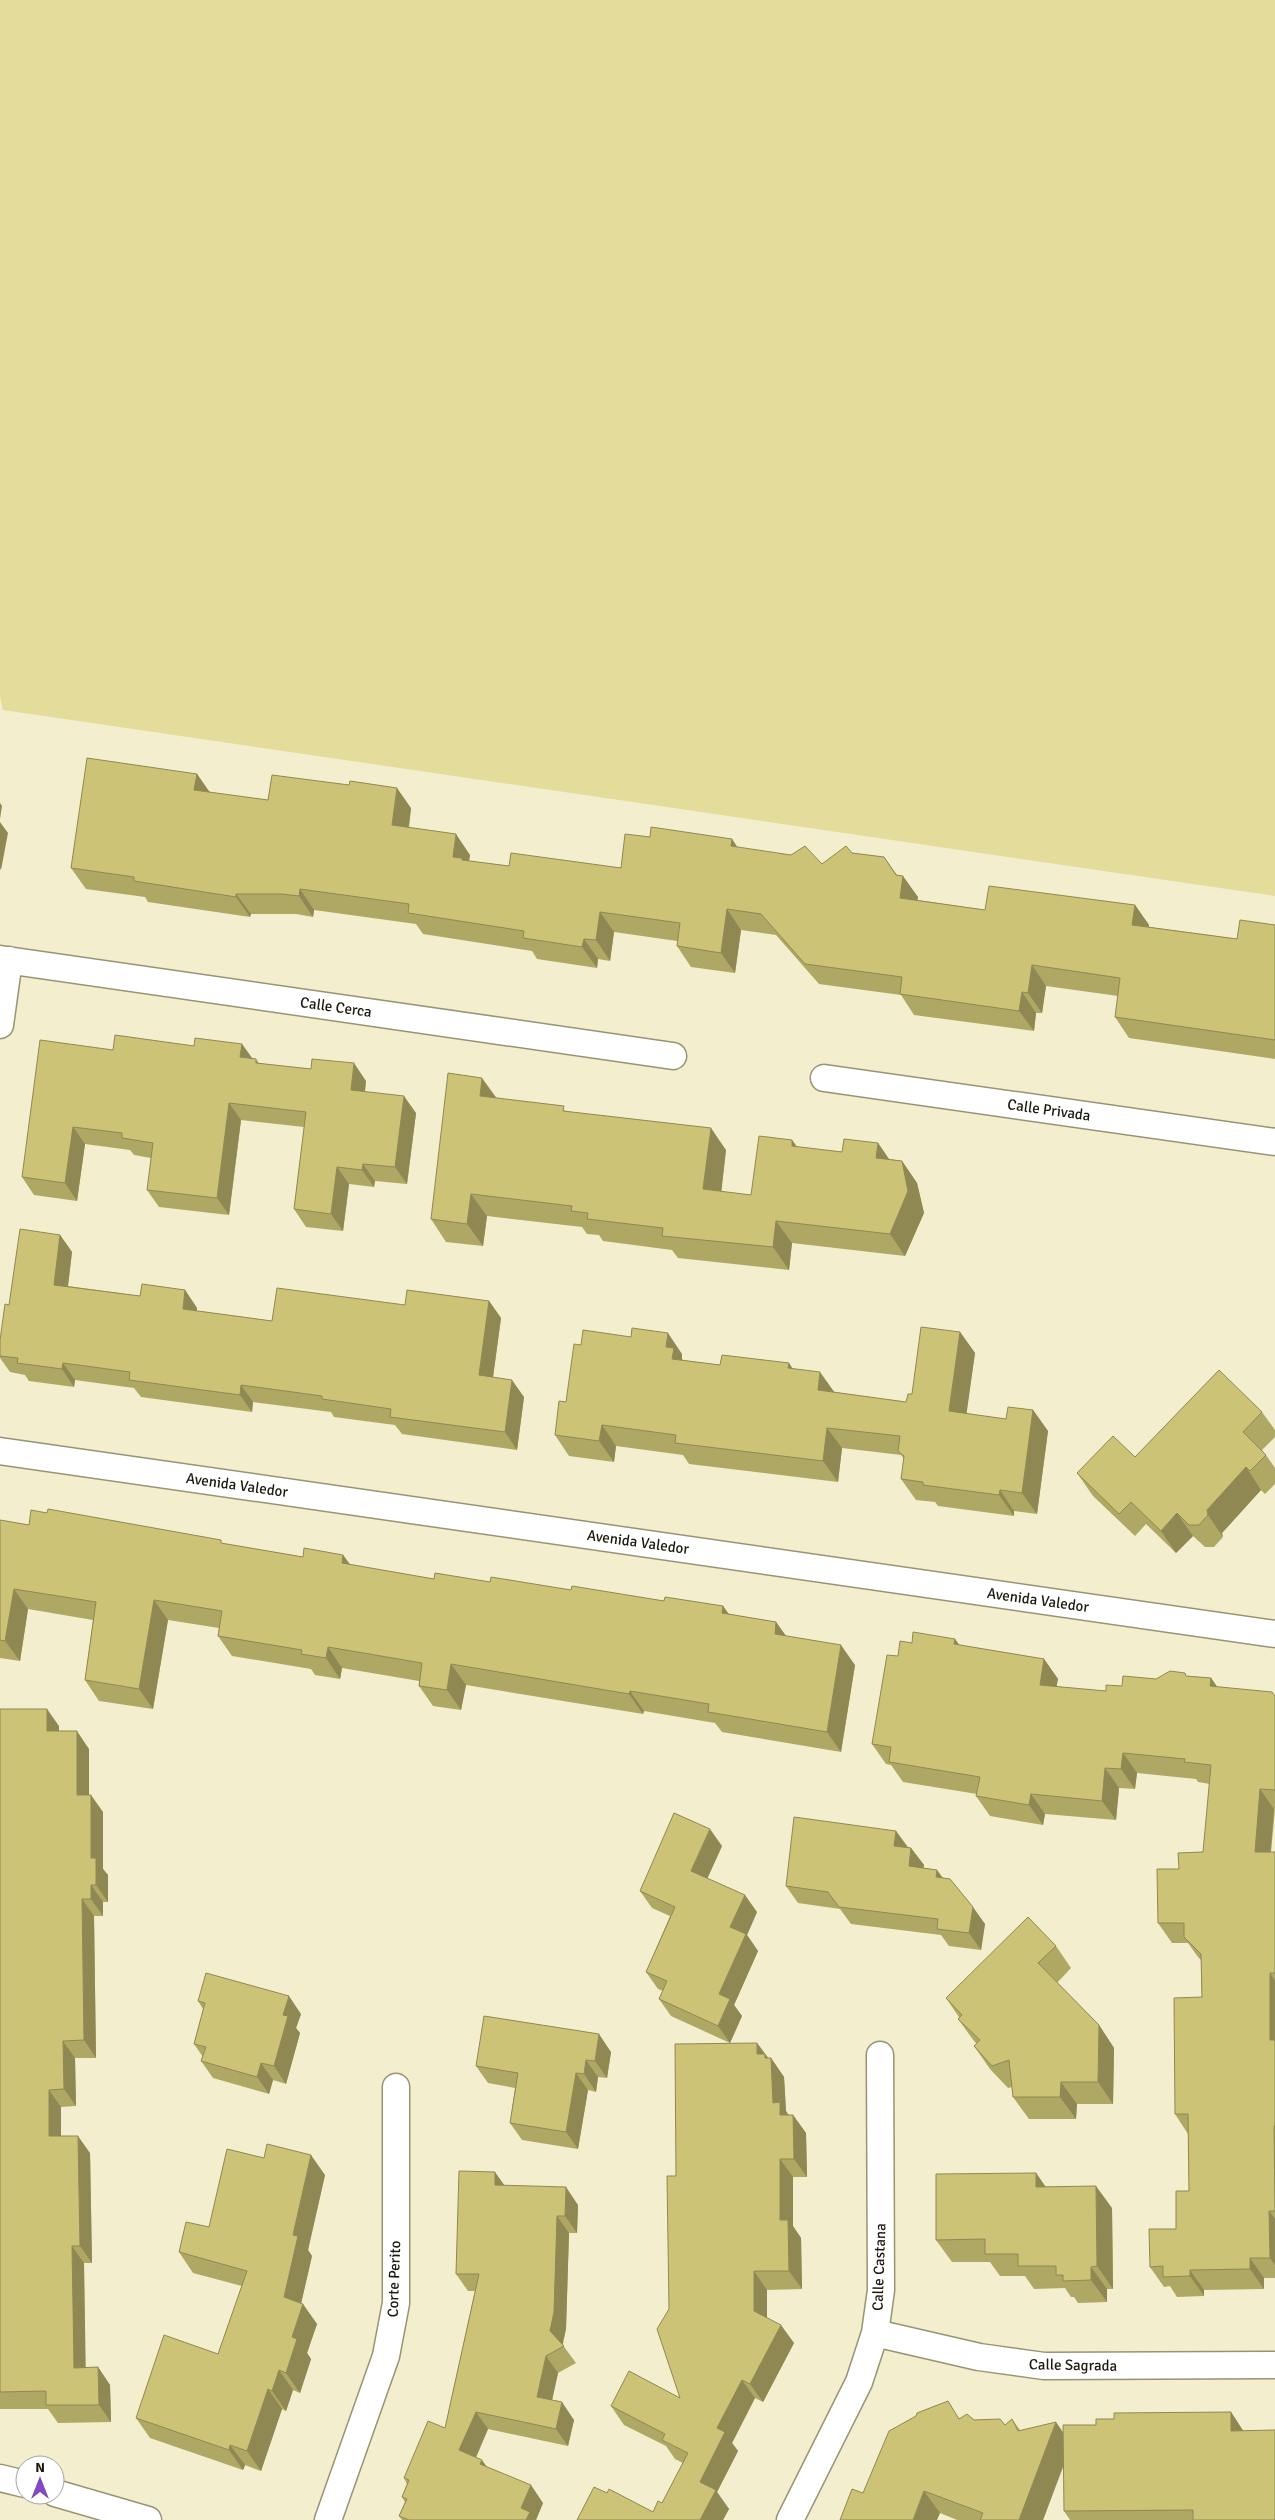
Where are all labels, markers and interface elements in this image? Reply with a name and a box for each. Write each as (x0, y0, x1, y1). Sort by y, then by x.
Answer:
street label: Calle Cerca (299, 993, 373, 1021)
street label: Calle Privada (1006, 1095, 1092, 1125)
street label: Avenida Valedor (185, 1469, 290, 1501)
street label: Avenida Valedor (586, 1526, 691, 1558)
street label: Avenida Valedor (986, 1584, 1091, 1616)
street label: Calle Castana (868, 2223, 890, 2311)
street label: Corte Perito (384, 2240, 404, 2318)
street label: Calle Sagrada (1029, 2355, 1117, 2375)
north arrow (15, 2455, 65, 2505)
text: N (35, 2459, 45, 2476)

